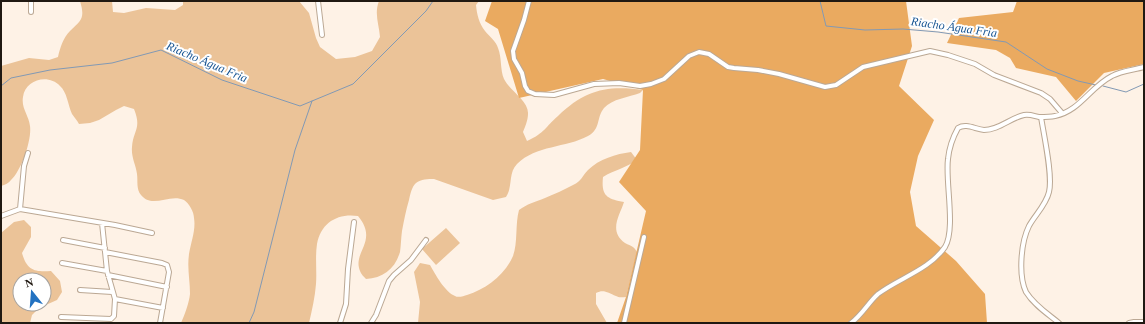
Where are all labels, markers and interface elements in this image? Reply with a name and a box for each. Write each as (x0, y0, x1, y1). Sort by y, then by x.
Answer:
water label: Riacho Água Fria (909, 14, 998, 40)
water label: Riacho Água Fria (163, 38, 250, 85)
north arrow (12, 272, 52, 312)
text: N (24, 276, 35, 289)

